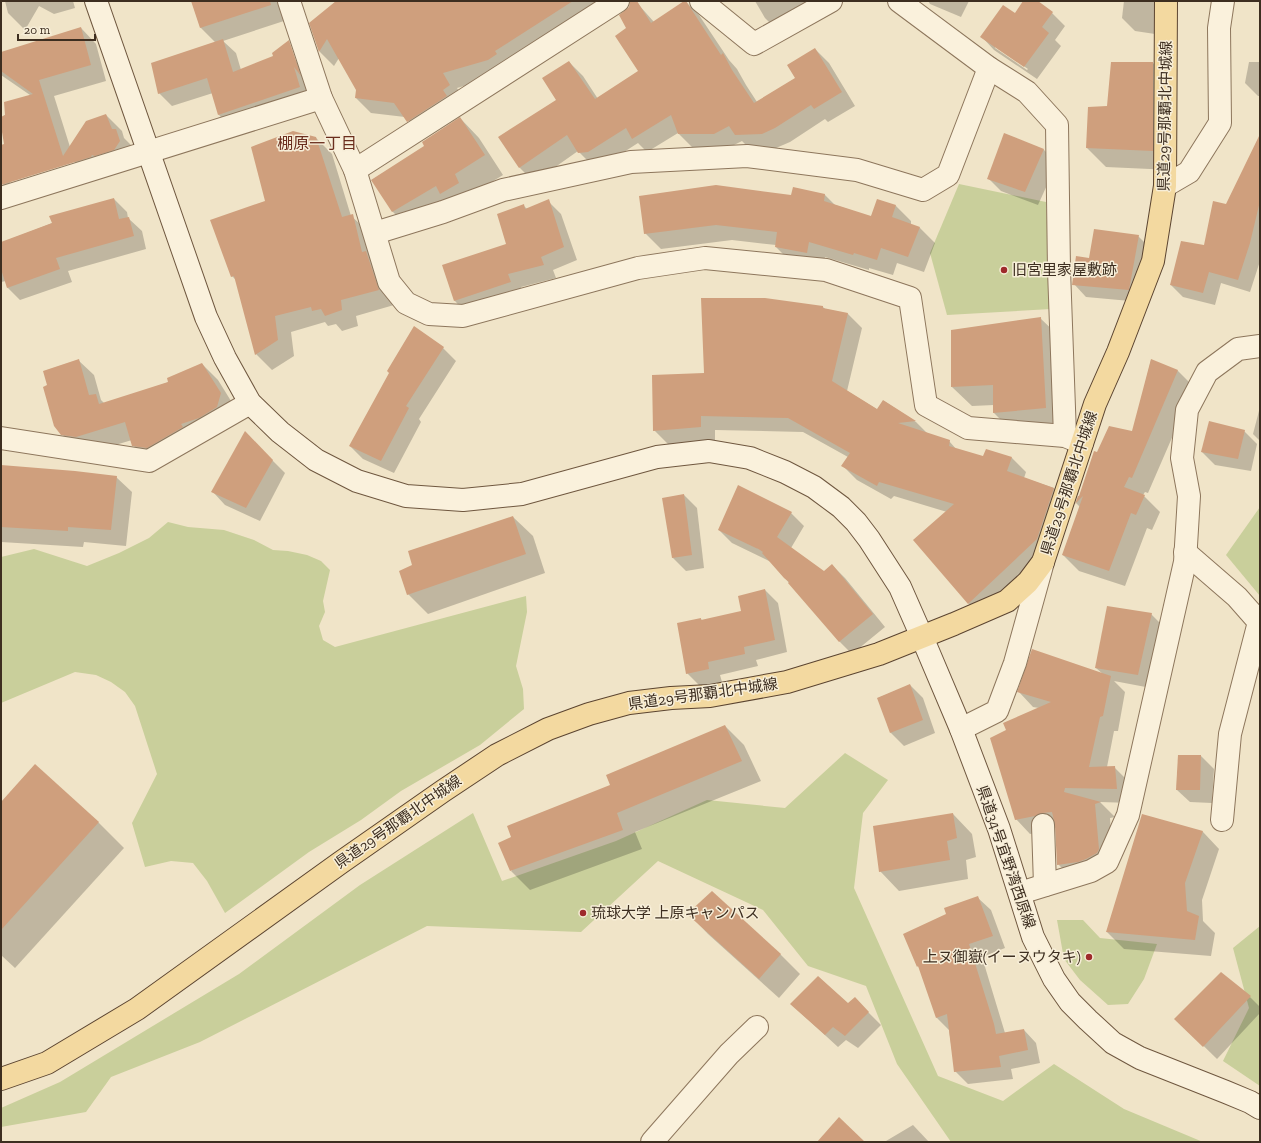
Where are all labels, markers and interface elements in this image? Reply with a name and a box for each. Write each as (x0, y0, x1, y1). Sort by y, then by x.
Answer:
scale bar (18, 16, 95, 42)
text: 20 m (24, 23, 51, 37)
street label: 県道29号那覇北中城線 (1155, 41, 1175, 191)
district label: 棚原一丁目 (277, 134, 357, 153)
place label: 旧宮里家屋敷跡 (1012, 261, 1117, 279)
marker: 旧宮里家屋敷跡 (999, 265, 1009, 275)
street label: 県道29号那覇北中城線 (1037, 409, 1101, 557)
street label: 県道29号那覇北中城線 (627, 675, 779, 713)
street label: 県道29号那覇北中城線 (331, 771, 465, 873)
street label: 県道34号宜野湾西原線 (973, 783, 1039, 931)
place label: 琉球大学 上原キャンパス (591, 904, 759, 922)
marker: 琉球大学 上原キャンパス (578, 908, 588, 918)
place label: 上ヌ御嶽(イーヌウタキ) (923, 948, 1081, 966)
marker: 上ヌ御嶽(イーヌウタキ) (1084, 952, 1094, 962)

